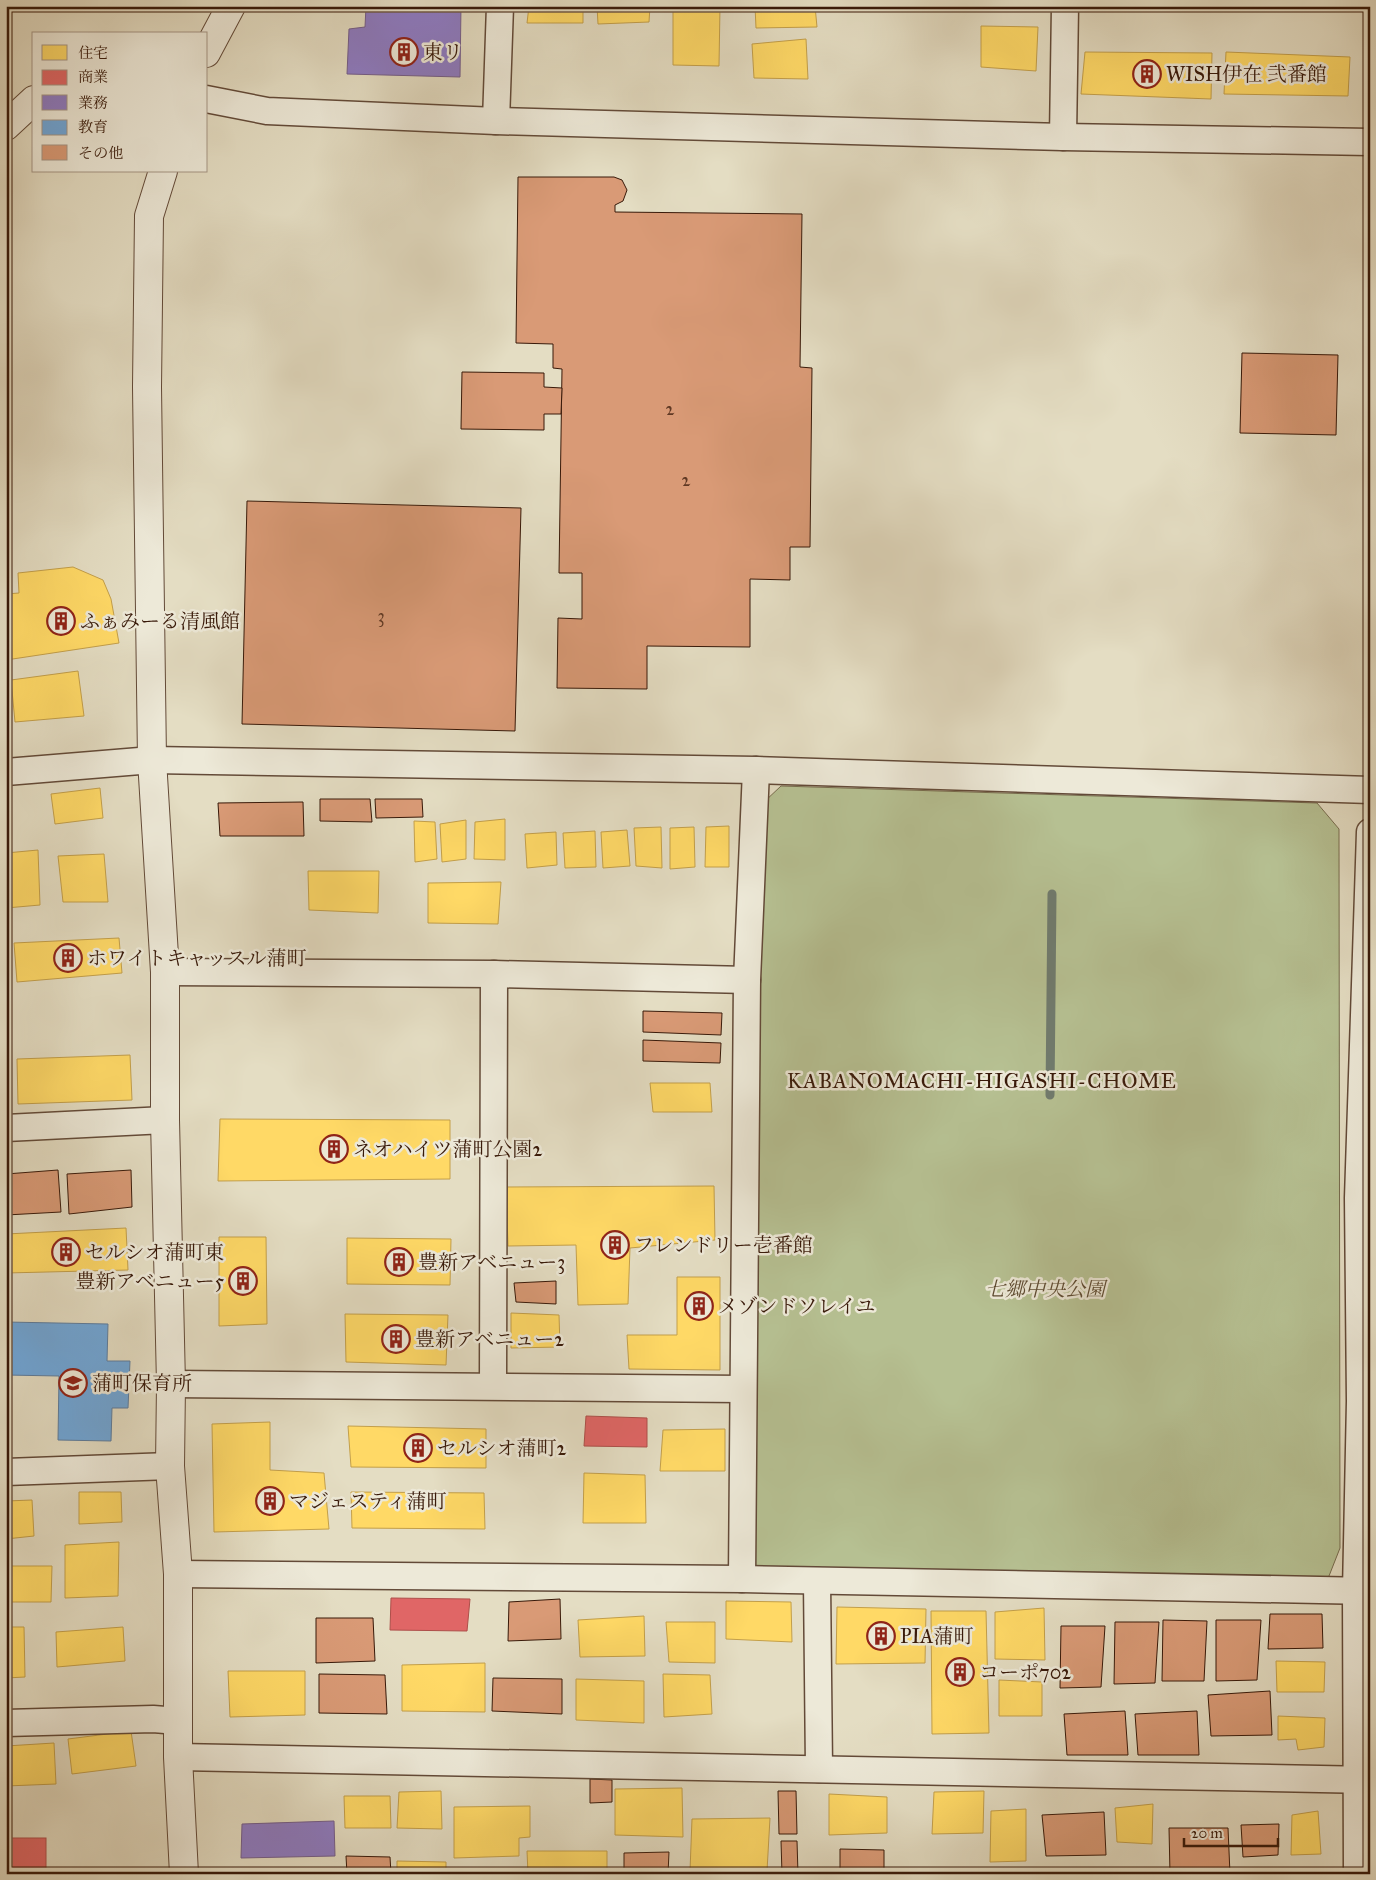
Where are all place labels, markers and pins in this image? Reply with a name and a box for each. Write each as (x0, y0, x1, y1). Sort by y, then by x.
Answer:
building icon: 東リ (389, 37, 419, 67)
place label: 東リ (423, 40, 463, 64)
building icon: WISH伊在 弐番館 (1132, 59, 1162, 89)
place label: WISH伊在 弐番館 (1166, 62, 1327, 86)
building icon: ふぁみーる清風館 (46, 606, 76, 636)
place label: ふぁみーる清風館 (80, 609, 240, 633)
building icon: ホワイトキャッスル蒲町 (53, 943, 83, 973)
place label: ホワイトキャッスル蒲町 (87, 946, 306, 970)
building icon: ネオハイツ蒲町公園2 (319, 1134, 349, 1164)
place label: ネオハイツ蒲町公園2 (353, 1137, 543, 1161)
building icon: フレンドリー壱番館 (600, 1230, 630, 1260)
place label: フレンドリー壱番館 (634, 1233, 813, 1257)
building icon: セルシオ蒲町東 (51, 1237, 81, 1267)
place label: セルシオ蒲町東 (85, 1240, 225, 1264)
building icon: 豊新アベニュー3 (384, 1247, 414, 1277)
place label: 豊新アベニュー3 (418, 1250, 565, 1274)
building icon: 豊新アベニュー5 (228, 1266, 258, 1296)
place label: 豊新アベニュー5 (76, 1269, 224, 1293)
building icon: メゾンドソレイユ (684, 1291, 714, 1321)
place label: メゾンドソレイユ (718, 1294, 876, 1318)
building icon: 豊新アベニュー2 (381, 1324, 411, 1354)
place label: 豊新アベニュー2 (415, 1327, 564, 1351)
school or university icon: 蒲町保育所 (58, 1368, 88, 1398)
place label: 蒲町保育所 (92, 1371, 192, 1395)
building icon: セルシオ蒲町2 (403, 1433, 433, 1463)
place label: セルシオ蒲町2 (437, 1436, 566, 1460)
building icon: マジェスティ蒲町 (255, 1486, 285, 1516)
place label: マジェスティ蒲町 (289, 1489, 447, 1513)
building icon: PIA蒲町 (866, 1621, 896, 1651)
place label: PIA蒲町 (900, 1624, 974, 1648)
building icon: コーポ702 (945, 1657, 975, 1687)
place label: コーポ702 (979, 1660, 1071, 1684)

